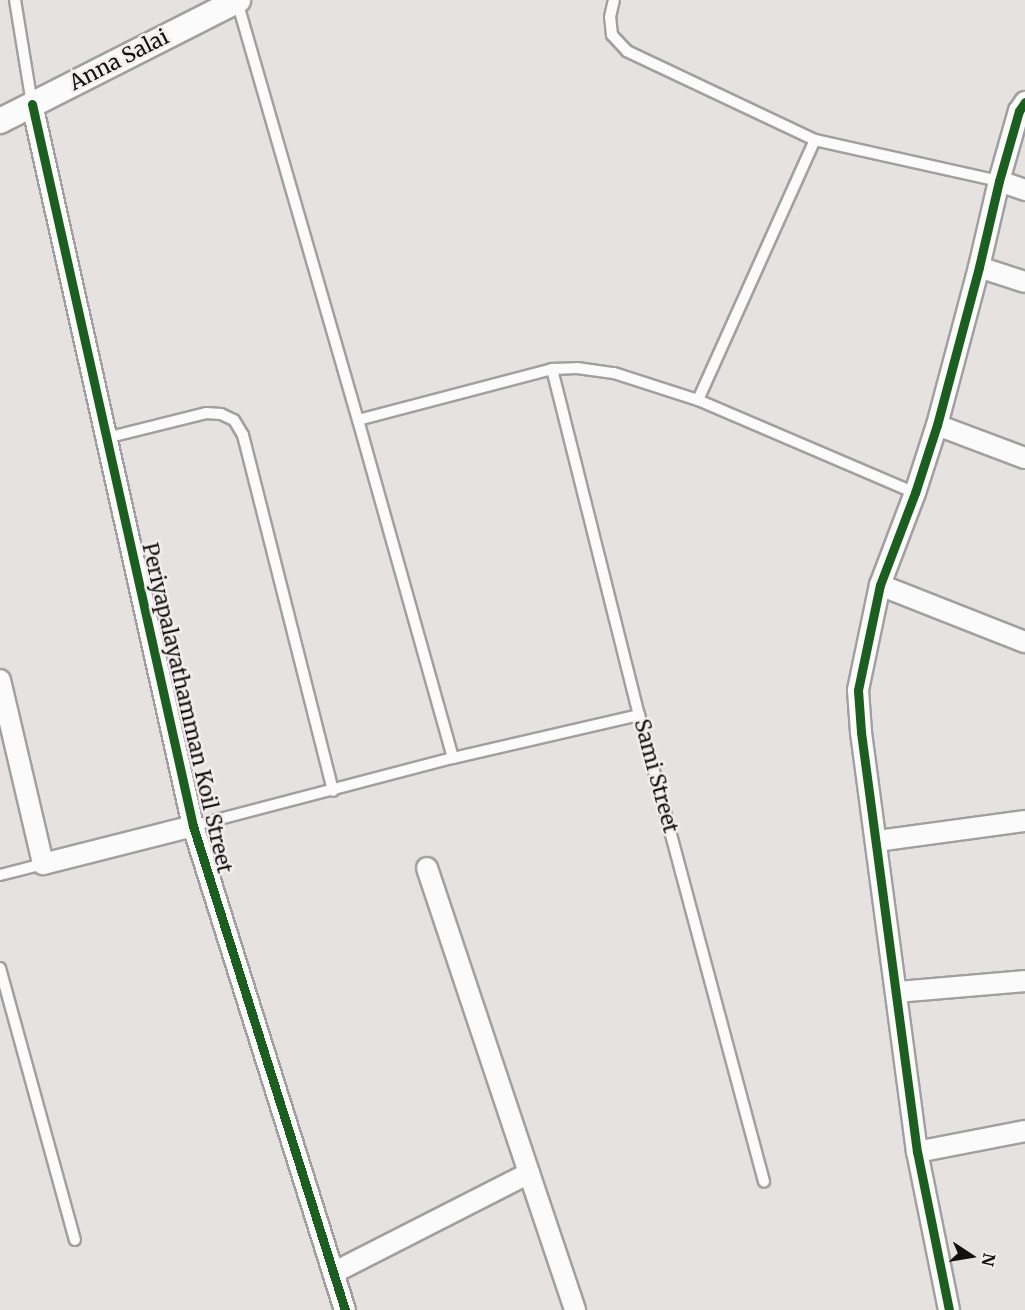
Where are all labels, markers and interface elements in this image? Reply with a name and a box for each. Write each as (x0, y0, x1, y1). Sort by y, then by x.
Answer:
street label: Anna Salai (65, 24, 173, 96)
street label: Periyapalayathamman Koil Street (137, 540, 237, 876)
street label: Sami Street (629, 716, 683, 836)
north arrow (941, 1226, 1001, 1286)
text: N (978, 1251, 1000, 1268)

